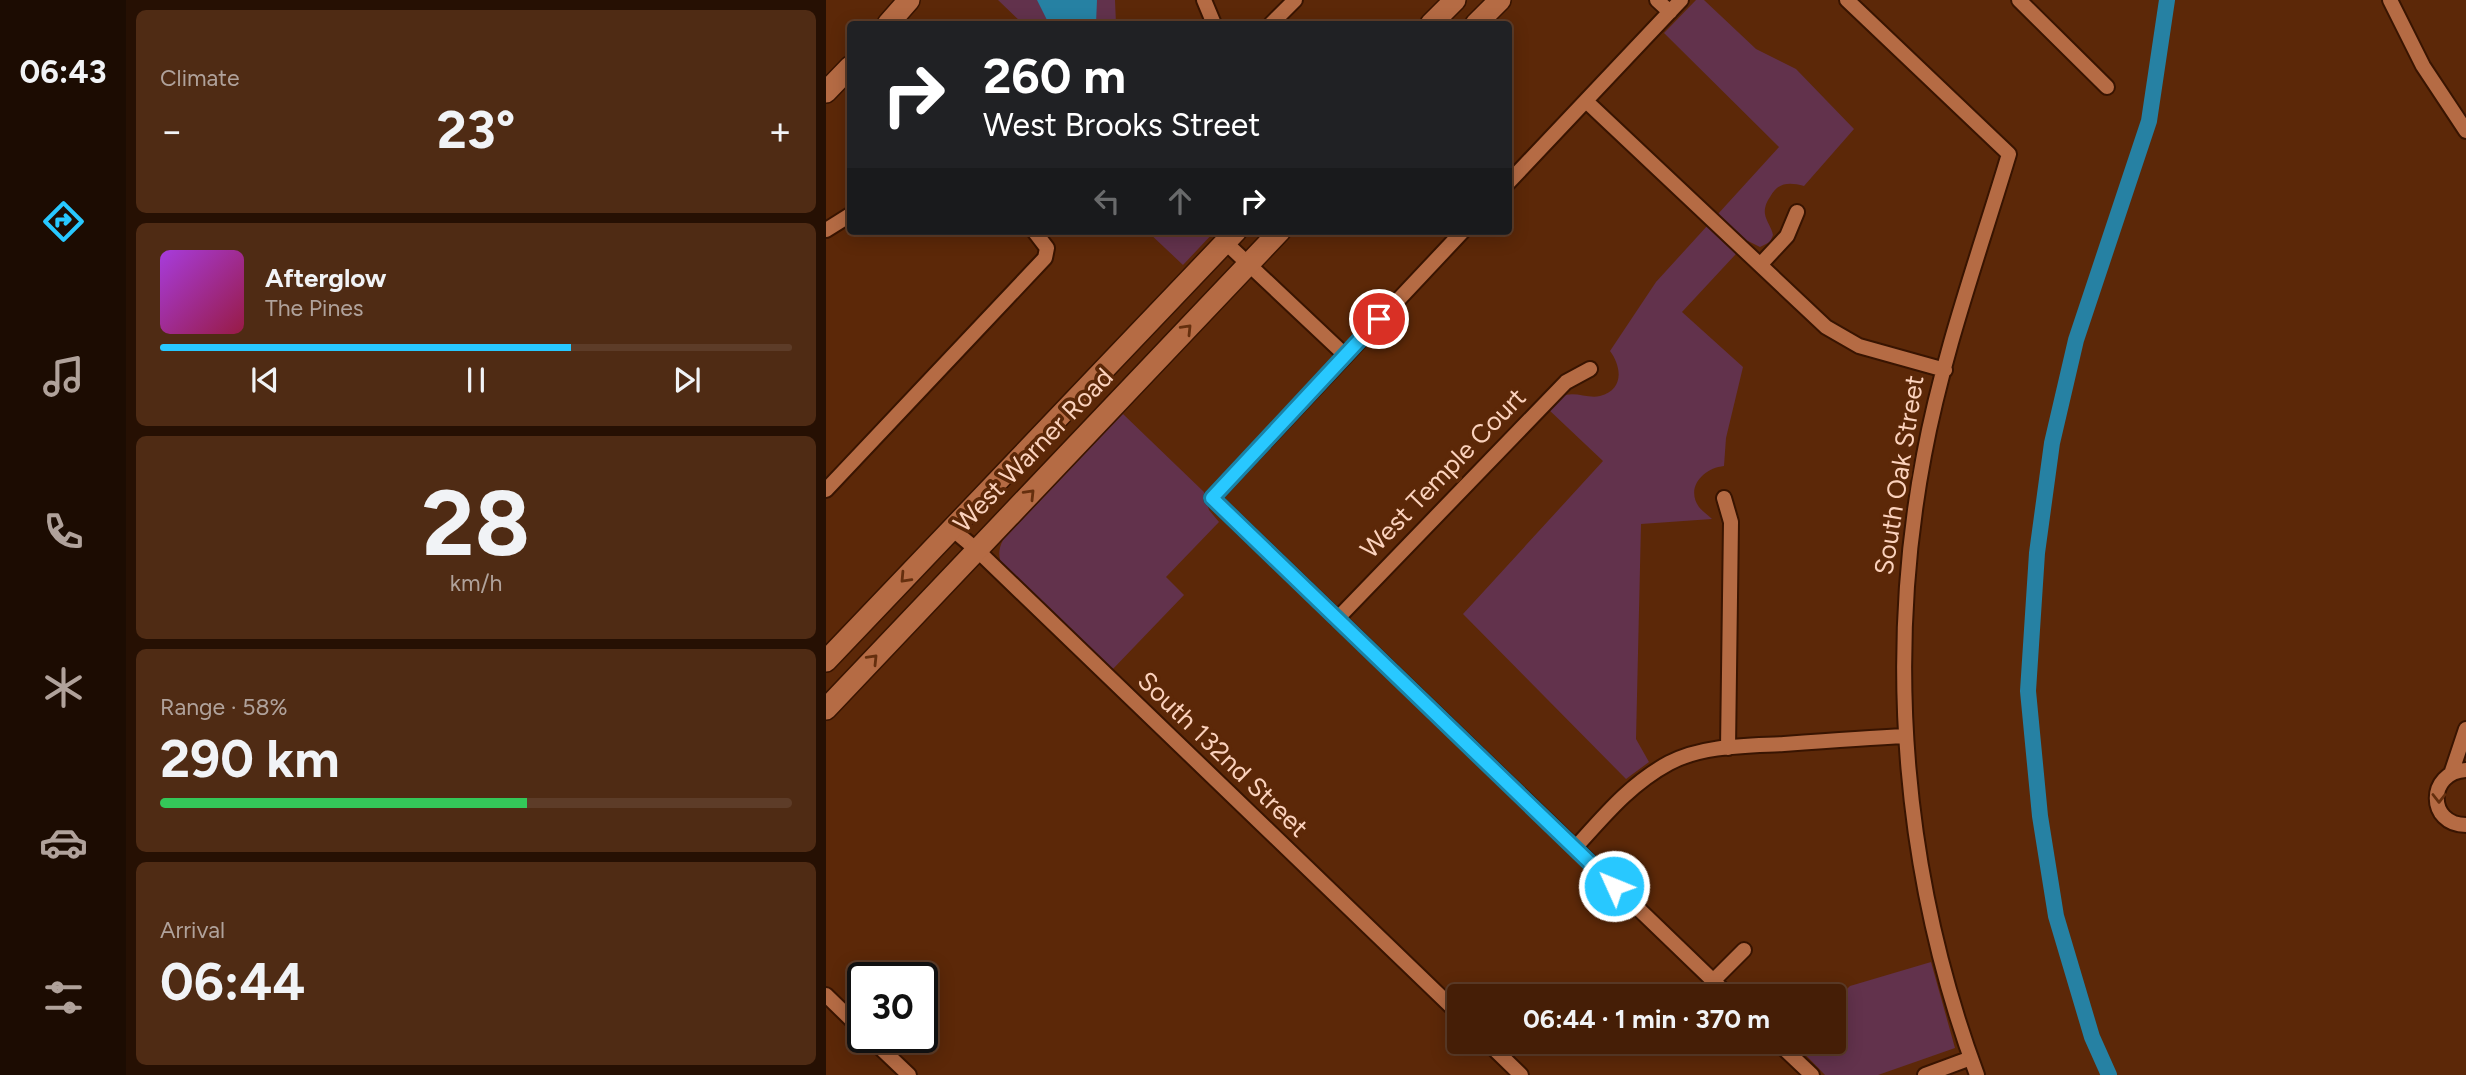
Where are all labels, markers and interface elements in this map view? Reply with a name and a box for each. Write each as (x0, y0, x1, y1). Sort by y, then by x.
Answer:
text: 260 m (983, 46, 1126, 105)
icon: right (868, 49, 959, 140)
text: 06:43 (20, 53, 106, 91)
text: Climate (160, 64, 239, 92)
text: 23° (437, 99, 515, 161)
text: West Brooks Street (983, 106, 1260, 144)
text: − (160, 108, 184, 154)
text: + (768, 108, 792, 154)
icon: left (1088, 182, 1126, 220)
icon: ahead (1161, 182, 1199, 220)
icon: right (1234, 182, 1272, 220)
icon: directions (39, 197, 88, 246)
text: Afterglow (265, 262, 387, 294)
pin (1349, 289, 1409, 349)
text: The Pines (265, 294, 364, 322)
icon: arrive (1360, 300, 1398, 338)
one-way arrow (1178, 324, 1191, 337)
icon: music (39, 352, 88, 401)
icon: previous (246, 361, 284, 399)
icon: pause (457, 361, 495, 399)
icon: next (668, 361, 706, 399)
street label: West Warner Road (946, 361, 1120, 539)
street label: South Oak Street (1867, 373, 1931, 577)
street label: West Temple Court (1354, 381, 1532, 565)
text: 28 (422, 469, 530, 578)
one-way arrow (1021, 489, 1034, 502)
icon: phone (39, 507, 88, 556)
text: km/h (450, 569, 502, 597)
one-way arrow (900, 570, 913, 583)
one-way arrow (865, 654, 877, 667)
icon: climate (39, 663, 88, 712)
street label: South 132nd Street (1131, 664, 1315, 844)
text: Range · 58% (160, 693, 288, 721)
text: 290 km (160, 728, 340, 790)
one-way arrow (2431, 793, 2447, 804)
icon: car (39, 818, 88, 867)
position arrow (1577, 849, 1651, 923)
text: Arrival (160, 916, 225, 944)
text: 06:44 (160, 951, 305, 1013)
speed limit sign: 30 (847, 962, 938, 1053)
icon: filters (39, 973, 88, 1022)
text: 06:44 · 1 min · 370 m (1523, 1003, 1770, 1035)

